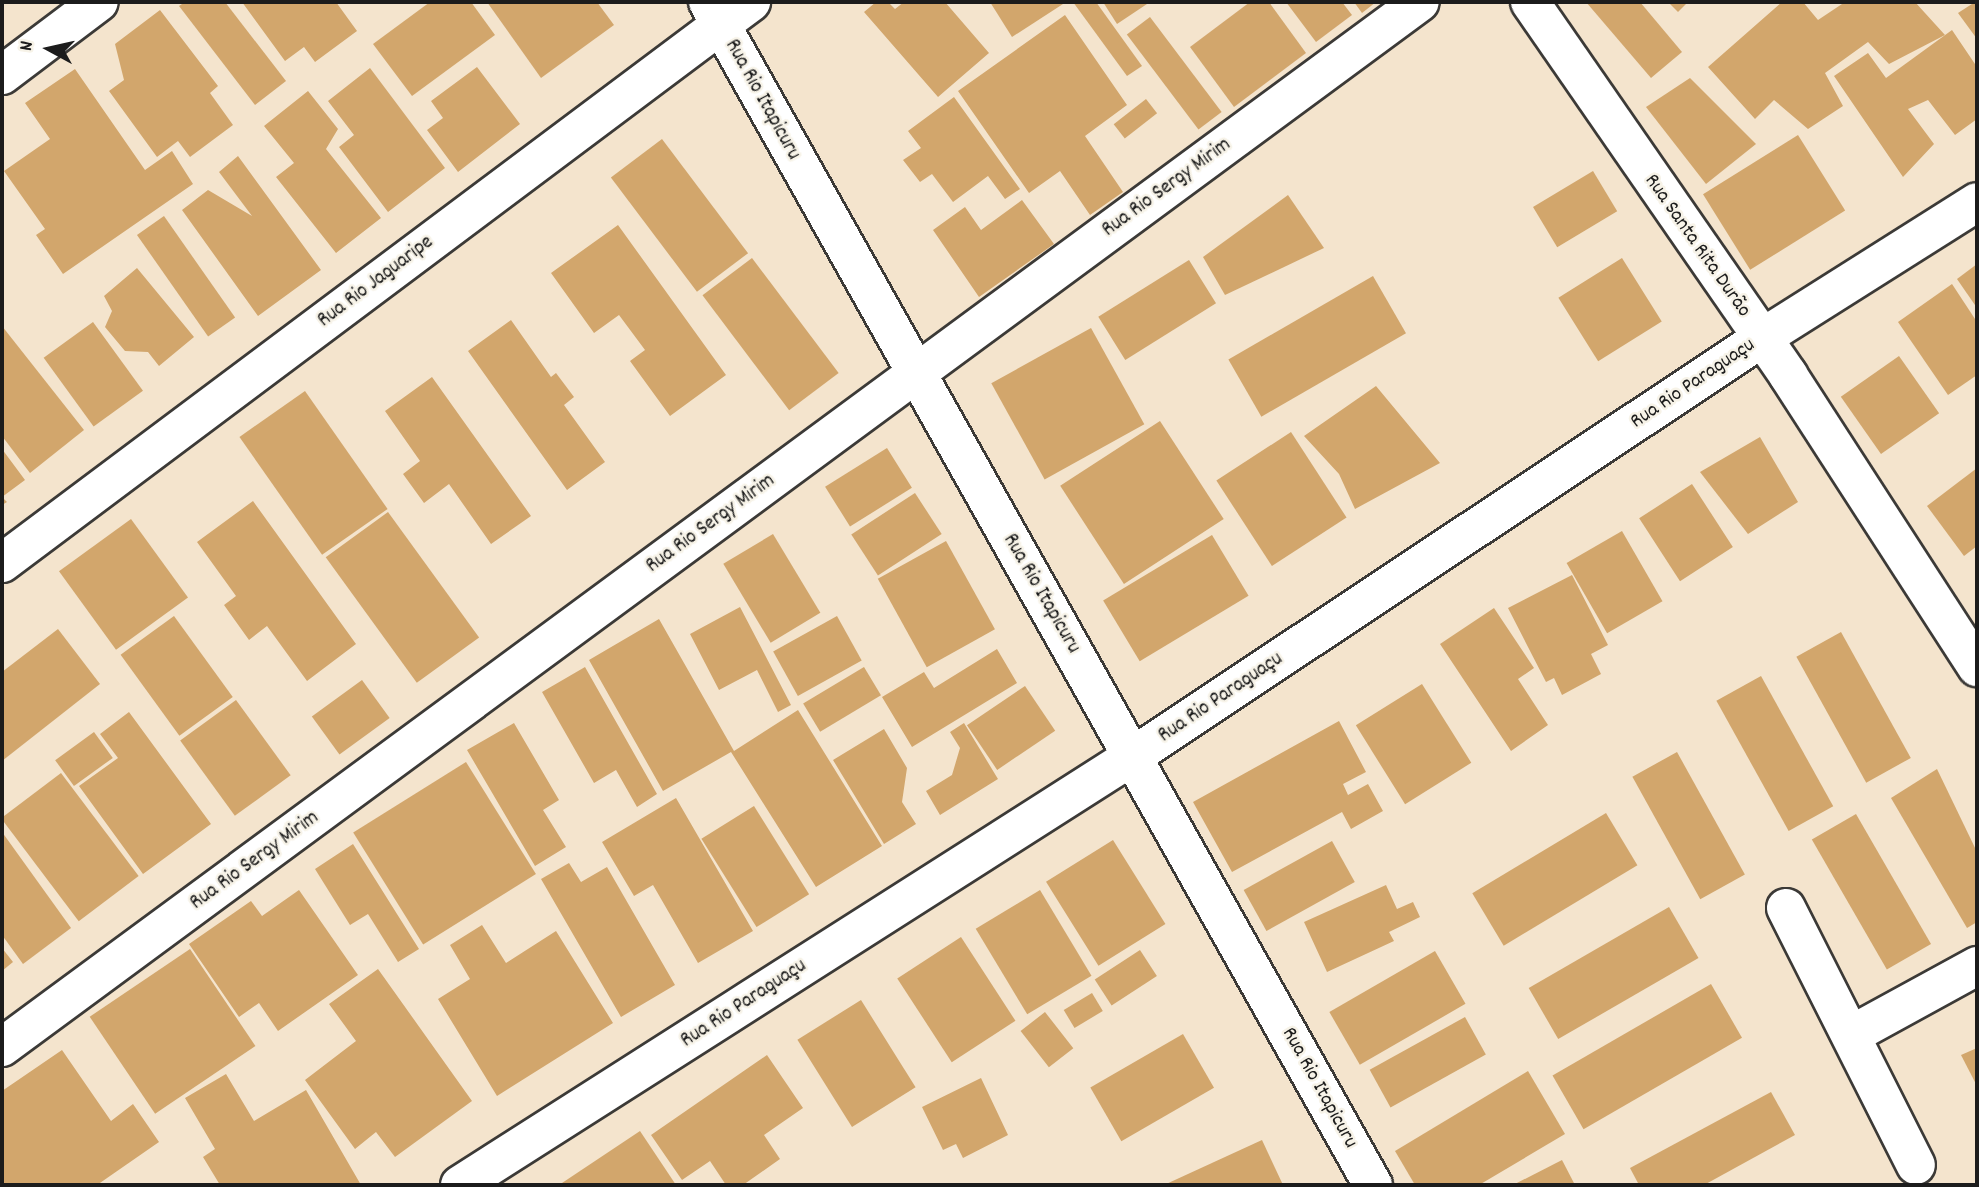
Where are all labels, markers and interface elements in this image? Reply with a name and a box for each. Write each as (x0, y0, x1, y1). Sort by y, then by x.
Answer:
north arrow (14, 14, 84, 84)
street label: Rua Rio Itapicuru (718, 35, 806, 165)
text: N (14, 39, 42, 53)
street label: Rua Rio Sergy Mirim (1098, 133, 1236, 243)
street label: Rua Santa Rita Durão (1638, 169, 1756, 323)
street label: Rua Rio Jaguaripe (313, 230, 439, 334)
street label: Rua Rio Paraguaçu (1626, 333, 1760, 435)
street label: Rua Rio Sergy Mirim (642, 469, 780, 579)
street label: Rua Rio Itapicuru (997, 530, 1085, 658)
street label: Rua Rio Paraguaçu (1154, 647, 1288, 749)
street label: Rua Rio Sergy Mirim (186, 806, 324, 916)
street label: Rua Rio Paraguaçu (676, 954, 812, 1054)
street label: Rua Rio Itapicuru (1275, 1023, 1363, 1153)

